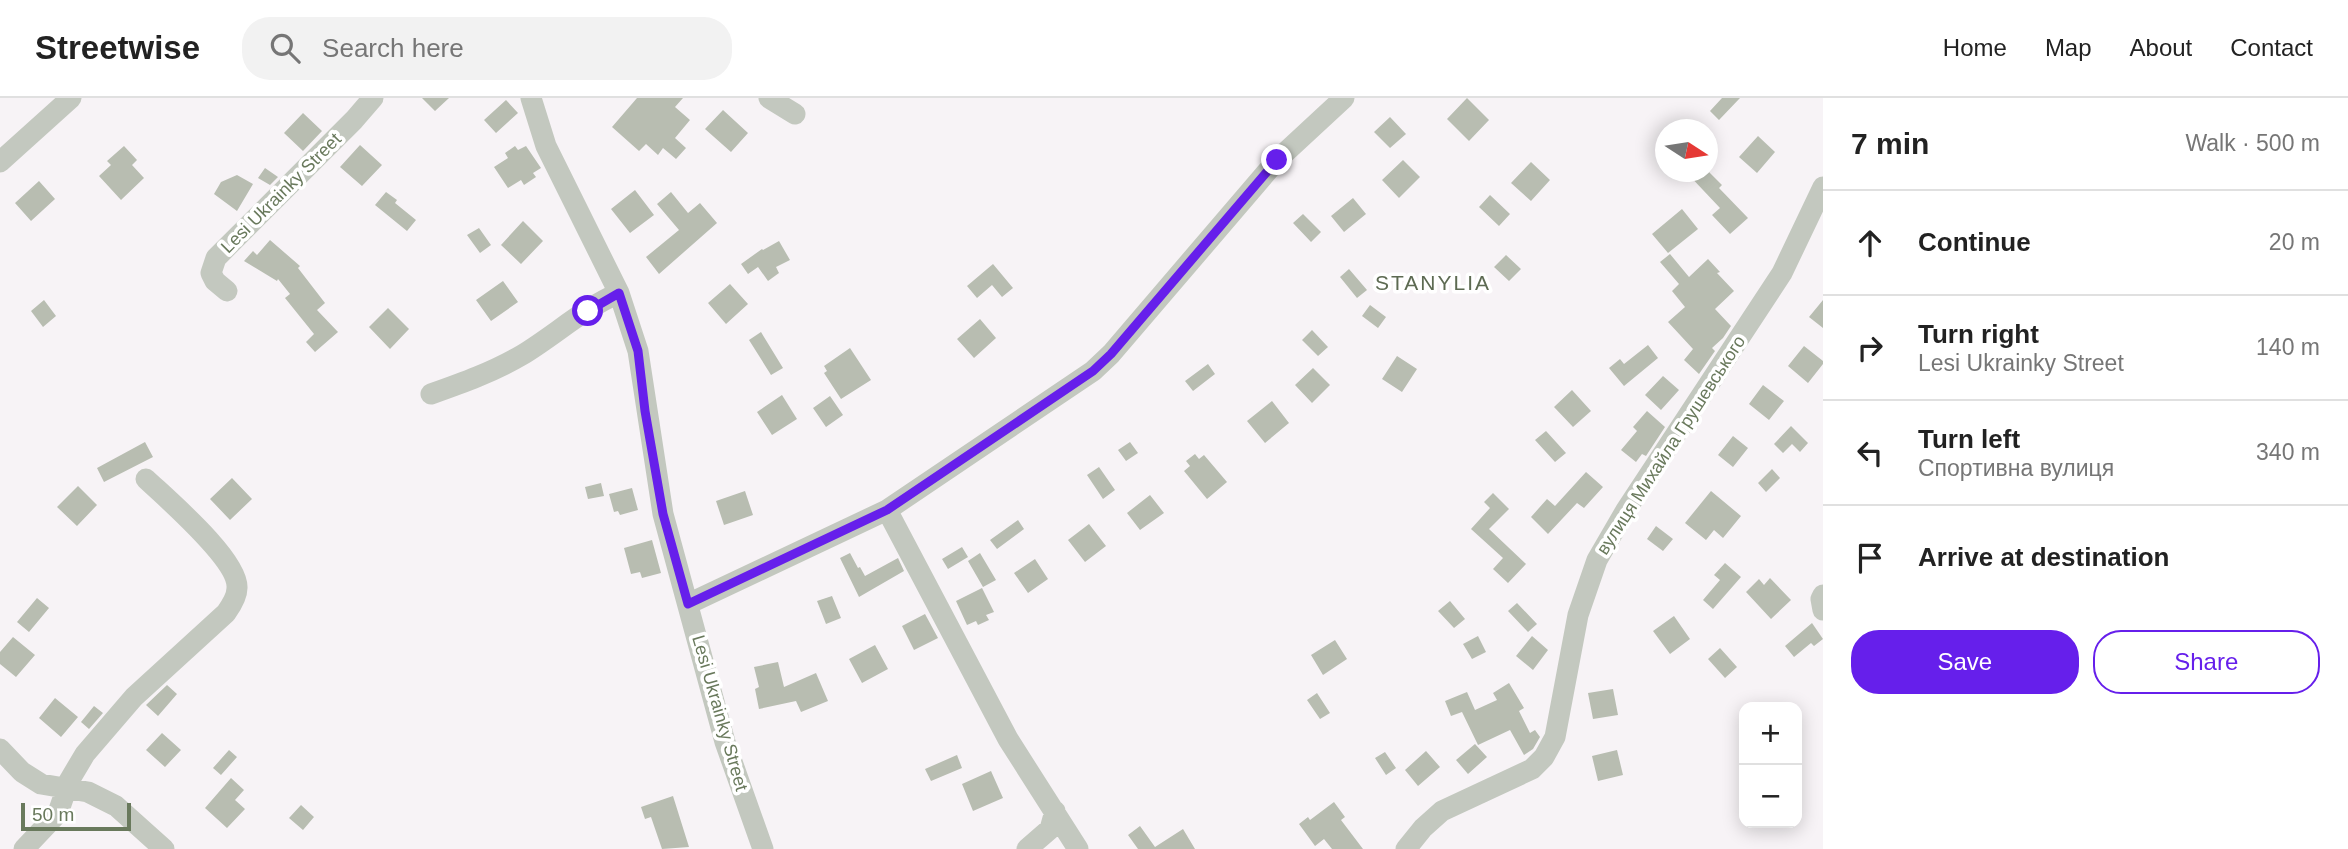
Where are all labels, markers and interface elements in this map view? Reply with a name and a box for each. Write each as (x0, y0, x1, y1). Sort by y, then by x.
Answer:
search box (242, 17, 732, 80)
text: Streetwise (35, 29, 200, 66)
icon: search (266, 29, 304, 67)
text: Search here (322, 33, 464, 63)
text: Home (1943, 34, 2007, 61)
text: Map (2045, 34, 2092, 61)
text: About (2130, 34, 2192, 61)
text: Contact (2230, 34, 2313, 61)
north arrow (1655, 119, 1718, 182)
text: 7 min (1851, 127, 1929, 160)
street label: Lesi Ukrainky Street (217, 129, 345, 257)
text: Walk · 500 m (2185, 130, 2320, 156)
route end (1261, 144, 1292, 175)
icon: ahead (1851, 224, 1889, 262)
text: Continue (1918, 227, 2031, 257)
text: 20 m (2269, 229, 2320, 255)
district label: STANYLIA (1375, 271, 1491, 294)
route start (572, 295, 603, 326)
text: Turn right (1918, 319, 2039, 349)
icon: right (1851, 329, 1889, 367)
street label: вулиця Михайла Грушевського (1593, 332, 1749, 558)
text: 140 m (2256, 334, 2320, 360)
text: Lesi Ukrainky Street (1918, 350, 2124, 376)
text: Turn left (1918, 424, 2020, 454)
icon: left (1851, 434, 1889, 472)
text: 340 m (2256, 439, 2320, 465)
text: Спортивна вулиця (1918, 455, 2114, 481)
icon: arrive (1851, 539, 1889, 577)
text: Arrive at destination (1918, 542, 2169, 572)
button: Save (1851, 630, 2079, 694)
button: Share (2093, 630, 2320, 694)
street label: Lesi Ukrainky Street (688, 633, 752, 793)
map controls (1739, 702, 1802, 828)
button: + (1739, 702, 1802, 765)
button: − (1739, 765, 1802, 828)
scale bar (21, 800, 131, 832)
text: 50 m (32, 804, 74, 825)

